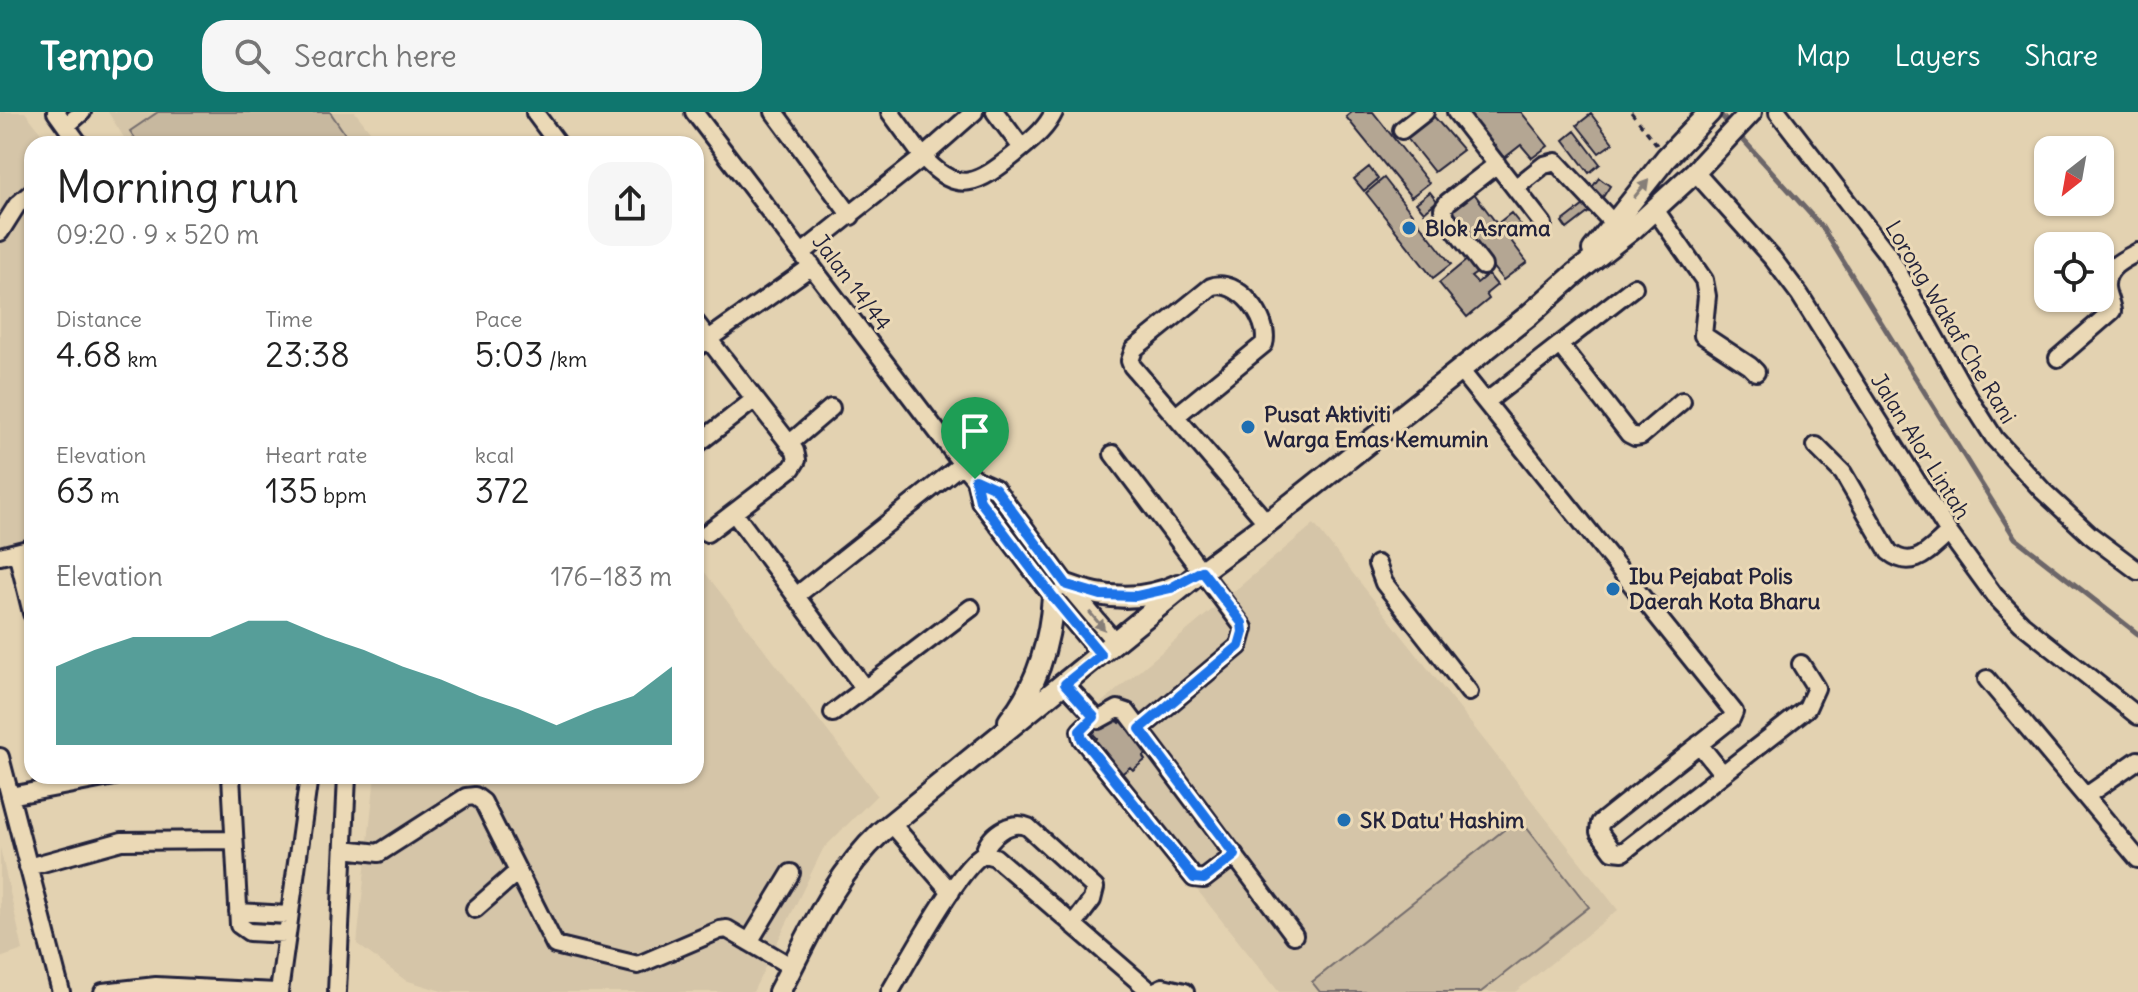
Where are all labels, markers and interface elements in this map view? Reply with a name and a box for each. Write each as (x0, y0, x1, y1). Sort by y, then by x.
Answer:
search box (202, 20, 762, 92)
text: Tempo (40, 33, 154, 80)
icon: search (230, 34, 274, 78)
text: Search here (294, 37, 457, 75)
text: Map (1796, 38, 1851, 74)
text: Layers (1895, 38, 1981, 74)
text: Share (2025, 38, 2098, 74)
north arrow (2034, 136, 2114, 216)
map controls (2034, 136, 2114, 312)
text: Morning run (56, 160, 299, 215)
button: share (588, 162, 672, 246)
one-way arrow (1632, 179, 1649, 199)
place label: Blok Asrama (1425, 214, 1551, 242)
street label: Lorong Wakaf Che Rani (1879, 215, 2023, 429)
text: 09:20 · 9 × 520 m (56, 218, 259, 251)
marker: Blok Asrama (1400, 219, 1418, 237)
street label: Jalan 14/44 (807, 228, 897, 336)
button: locate (2034, 232, 2114, 312)
text: Distance (56, 305, 142, 333)
text: Time (265, 305, 313, 333)
text: Pace (475, 305, 522, 333)
text: 4.68 (56, 333, 122, 376)
text: 23:38 (265, 333, 350, 376)
text: 5:03 (475, 333, 544, 376)
text: km (122, 345, 158, 373)
text: /km (544, 345, 587, 373)
street label: Jalan Alor Lintah (1865, 368, 1977, 524)
pin (941, 397, 1009, 479)
place label: Pusat Aktiviti Warga Emas Kemumin (1264, 400, 1489, 453)
icon: arrive (953, 409, 997, 453)
marker: Pusat Aktiviti Warga Emas Kemumin (1239, 418, 1257, 436)
text: Elevation (56, 441, 146, 469)
text: Heart rate (265, 441, 367, 469)
text: kcal (475, 441, 514, 469)
text: 63 (56, 469, 95, 512)
text: 135 (265, 469, 318, 512)
text: 372 (475, 469, 529, 512)
text: m (95, 481, 119, 509)
text: bpm (318, 481, 367, 509)
text: Elevation (56, 560, 163, 593)
text: 176–183 m (550, 560, 672, 593)
place label: Ibu Pejabat Polis Daerah Kota Bharu (1629, 562, 1821, 615)
marker: Ibu Pejabat Polis Daerah Kota Bharu (1604, 580, 1622, 598)
one-way arrow (1088, 611, 1105, 631)
place label: SK Datu' Hashim (1360, 806, 1524, 834)
marker: SK Datu' Hashim (1335, 811, 1353, 829)

